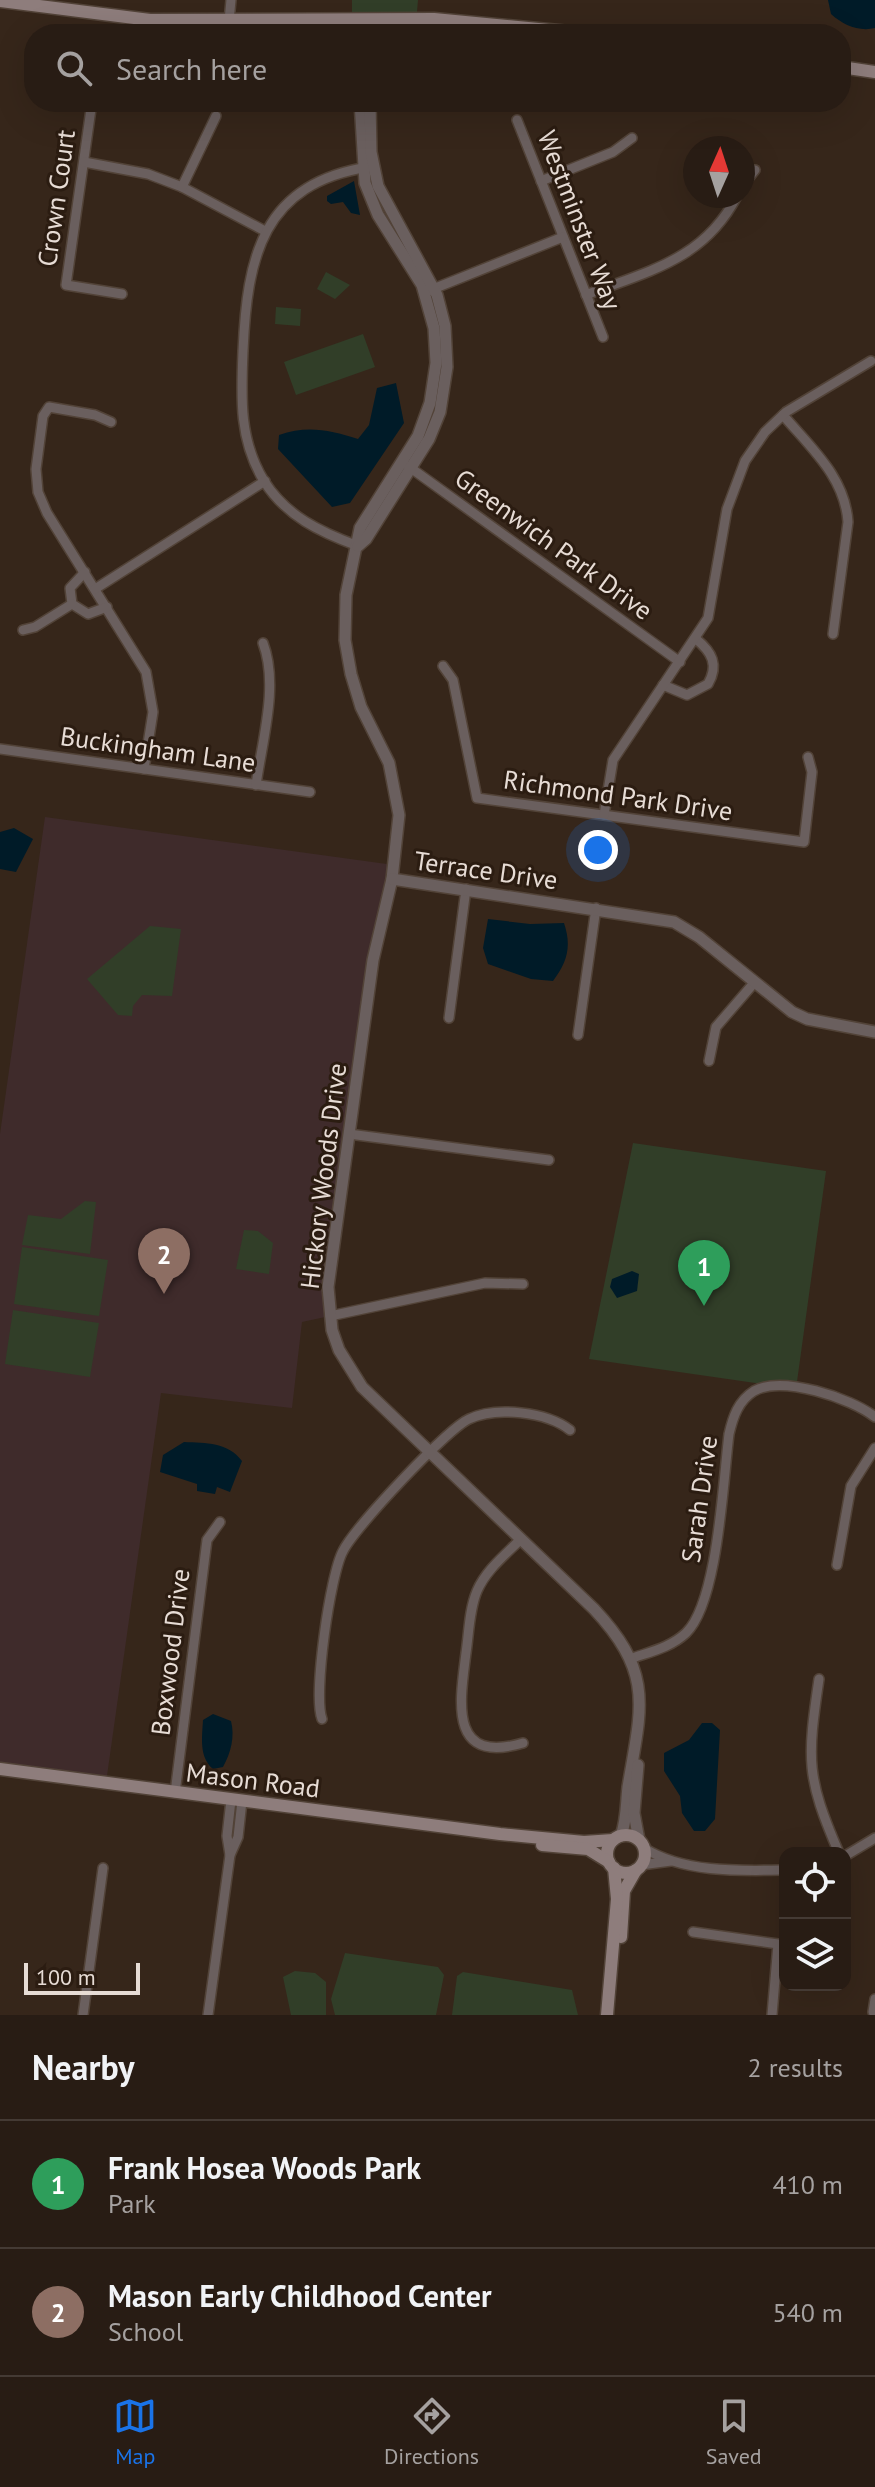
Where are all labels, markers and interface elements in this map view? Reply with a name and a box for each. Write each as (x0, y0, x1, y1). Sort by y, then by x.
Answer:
search box (24, 24, 851, 112)
icon: search (52, 46, 96, 90)
text: Search here (116, 49, 267, 88)
street label: Westminster Way (531, 126, 629, 314)
street label: Crown Court (30, 127, 82, 268)
north arrow (683, 136, 755, 208)
street label: Greenwich Park Drive (449, 461, 659, 627)
street label: Buckingham Lane (58, 719, 258, 779)
street label: Richmond Park Drive (501, 763, 735, 827)
your location (578, 830, 618, 870)
street label: Terrace Drive (412, 844, 560, 896)
street label: Hickory Woods Drive (293, 1061, 353, 1291)
pin: 2 (138, 1228, 190, 1294)
pin: 1 (678, 1240, 730, 1306)
street label: Sarah Drive (674, 1433, 724, 1565)
street label: Boxwood Drive (143, 1567, 197, 1737)
street label: Mason Road (184, 1755, 322, 1805)
map controls (779, 1847, 851, 1991)
button: locate (779, 1847, 851, 1919)
button: layers (779, 1919, 851, 1991)
scale bar (24, 1959, 140, 1995)
text: 100 m (36, 1963, 96, 1991)
text: Nearby (32, 2045, 134, 2089)
text: 2 results (748, 2051, 843, 2084)
text: Frank Hosea Woods Park (108, 2148, 421, 2187)
text: 1 (51, 2168, 65, 2201)
text: 410 m (772, 2168, 843, 2201)
text: Park (108, 2187, 156, 2220)
text: Mason Early Childhood Center (108, 2276, 491, 2315)
text: 2 (51, 2296, 65, 2329)
text: 540 m (772, 2296, 843, 2329)
text: School (108, 2315, 183, 2348)
tab: Map (113, 2394, 157, 2470)
tab: Directions (384, 2394, 479, 2470)
tab: Saved (706, 2394, 762, 2470)

